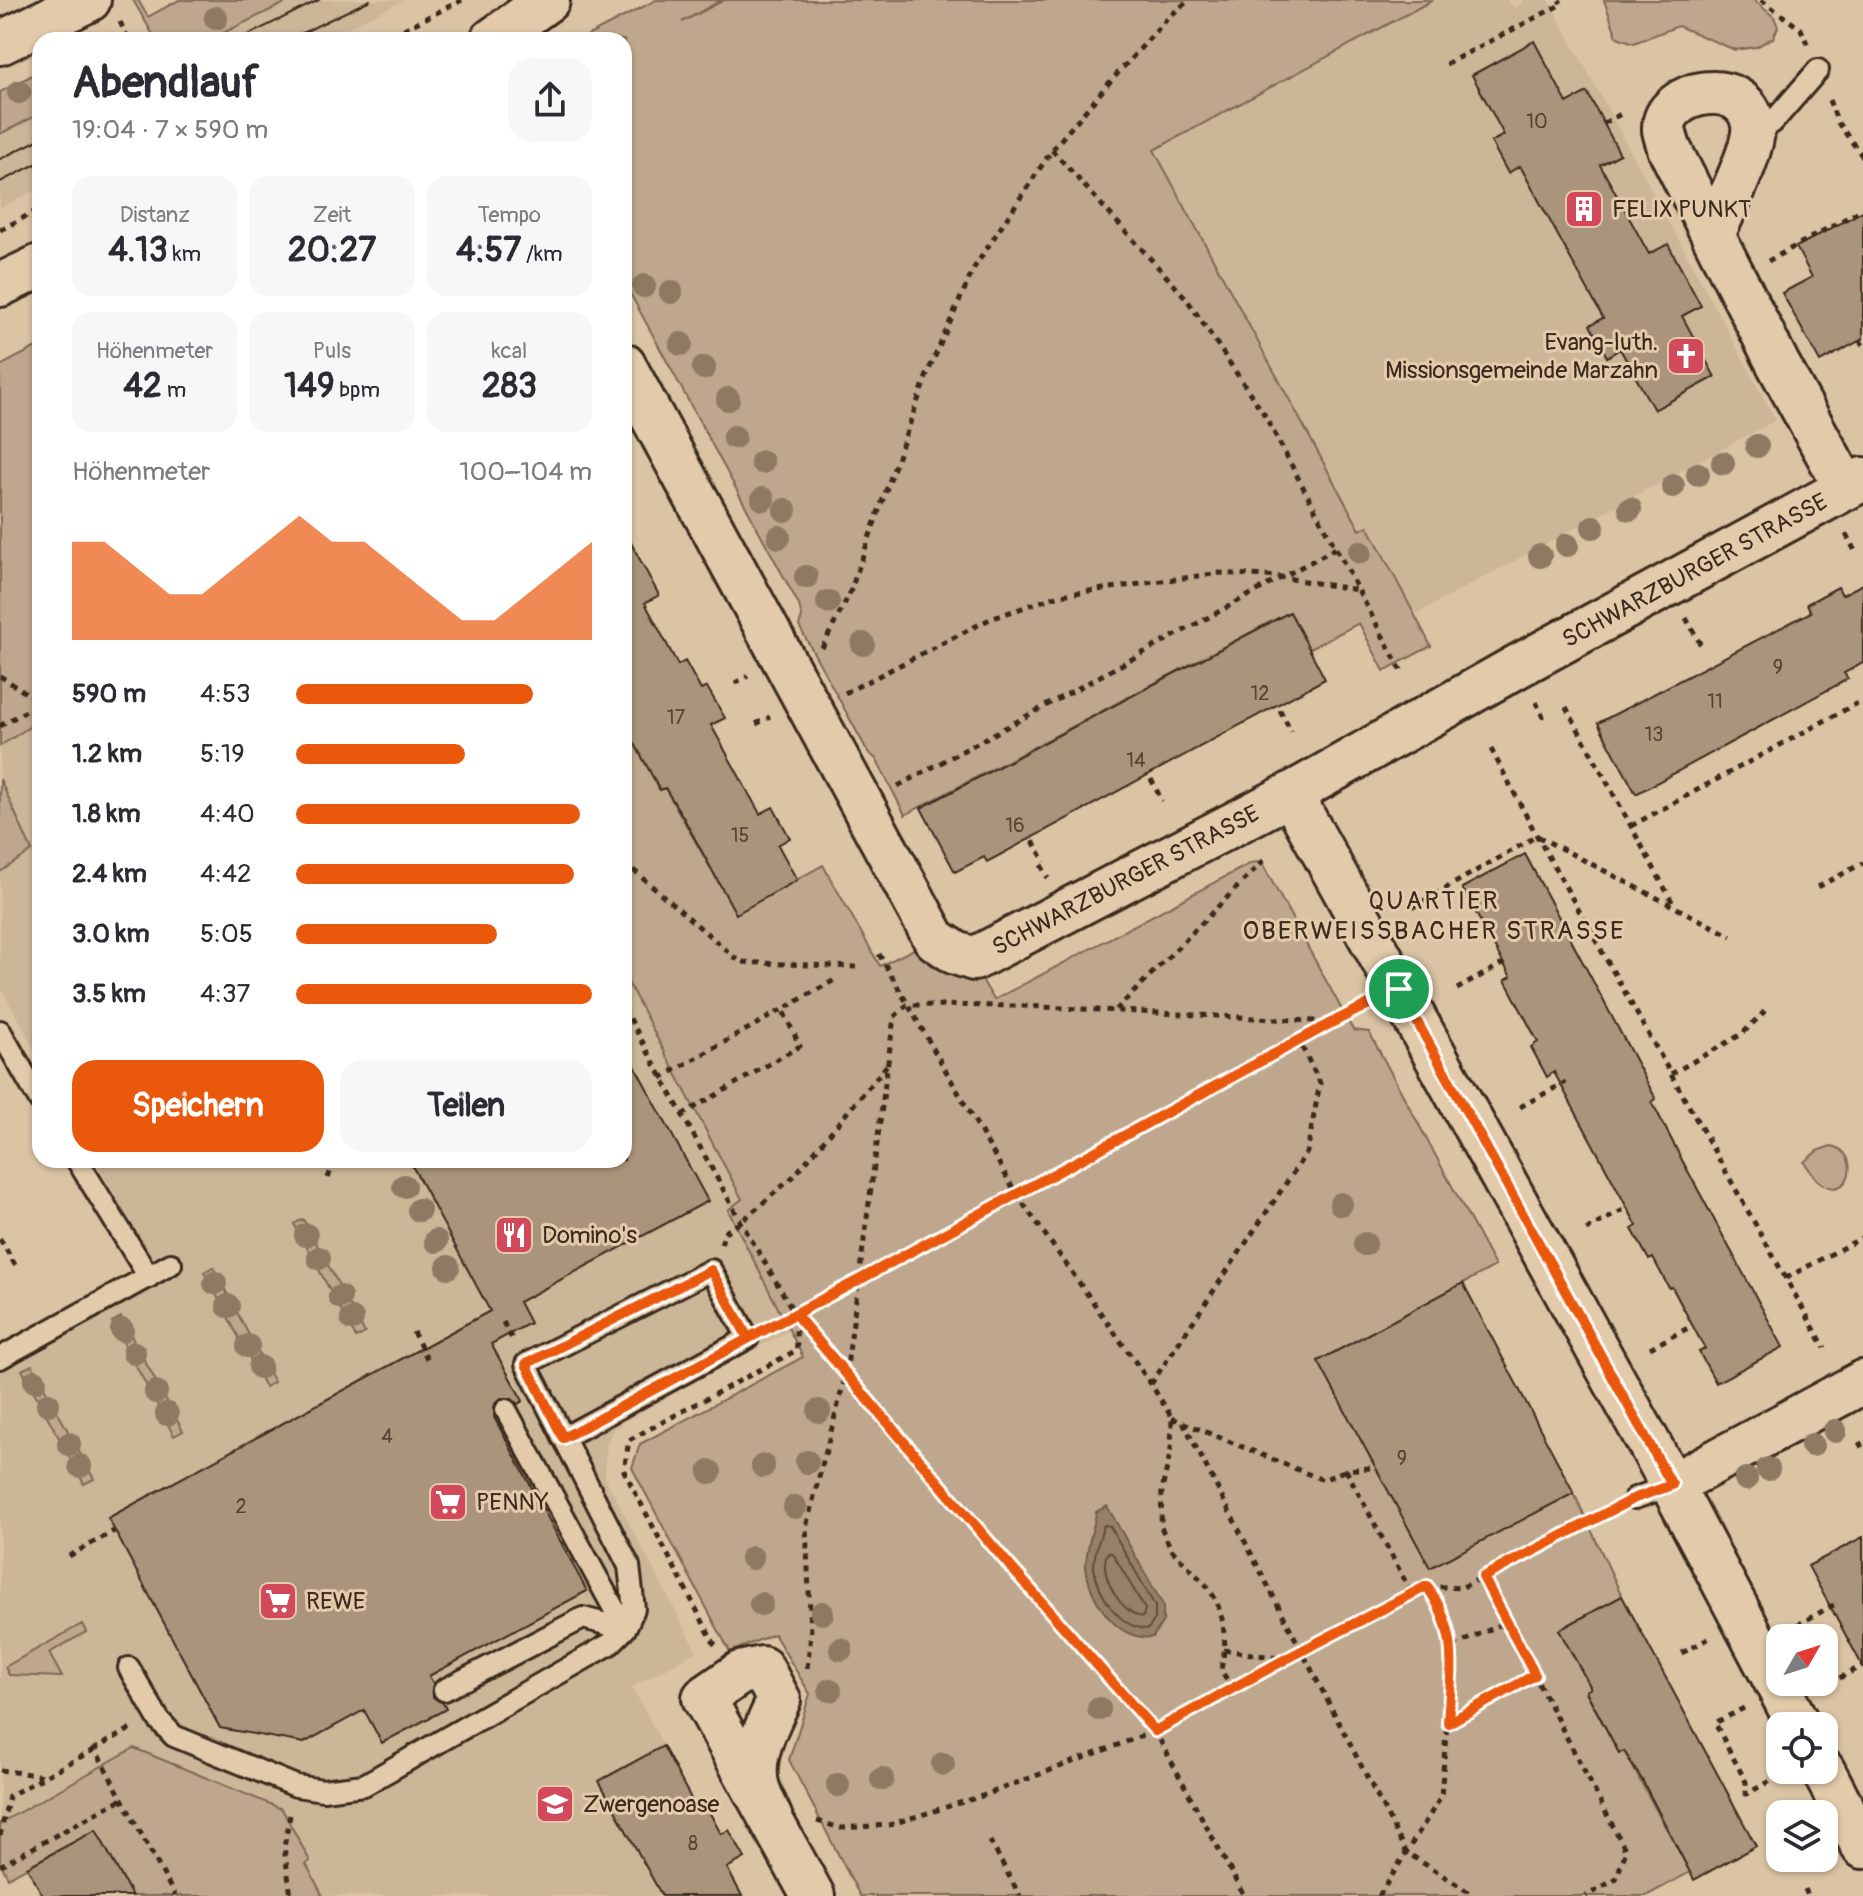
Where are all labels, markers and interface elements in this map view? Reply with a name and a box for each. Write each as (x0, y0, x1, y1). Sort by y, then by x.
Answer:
text: Abendlauf (72, 56, 259, 111)
button: share (508, 58, 592, 142)
house number: 10 (1526, 109, 1548, 134)
text: 19:04 · 7 × 590 m (72, 114, 268, 146)
building icon: FELIX PUNKT (1563, 188, 1605, 230)
place label: FELIX PUNKT (1612, 195, 1751, 224)
text: Distanz (120, 201, 190, 229)
text: Zeit (313, 201, 351, 229)
text: Tempo (478, 201, 541, 229)
text: 4.13 (108, 229, 168, 272)
text: 20:27 (288, 229, 376, 272)
text: 4:57 (456, 229, 521, 272)
text: km (168, 240, 201, 268)
text: /km (521, 240, 563, 268)
place label: Evang-luth. Missionsgemeinde Marzahn (1385, 328, 1658, 385)
church icon: Evang-luth. Missionsgemeinde Marzahn (1665, 335, 1707, 377)
text: Höhenmeter (96, 337, 213, 365)
text: Puls (313, 337, 351, 365)
text: kcal (491, 337, 527, 365)
text: 42 (123, 365, 162, 408)
text: 149 (284, 365, 335, 408)
text: 283 (482, 365, 537, 408)
text: m (162, 376, 186, 404)
text: bpm (335, 376, 380, 404)
text: Höhenmeter (72, 456, 210, 488)
text: 100–104 m (459, 456, 592, 488)
street label: SCHWARZBURGER STRASSE (1557, 487, 1832, 654)
house number: 9 (1773, 655, 1783, 680)
text: 590 m (72, 678, 146, 710)
text: 4:53 (200, 678, 251, 710)
house number: 12 (1251, 681, 1270, 706)
house number: 11 (1707, 689, 1723, 714)
house number: 17 (667, 705, 686, 730)
house number: 13 (1645, 722, 1663, 747)
text: 1.2 km (72, 738, 142, 770)
text: 5:19 (200, 738, 245, 770)
house number: 14 (1126, 748, 1146, 773)
text: 1.8 km (72, 798, 141, 830)
text: 4:40 (200, 798, 255, 830)
street label: SCHWARZBURGER STRASSE (987, 799, 1264, 962)
house number: 16 (1005, 813, 1025, 838)
house number: 15 (731, 823, 749, 848)
text: 2.4 km (72, 858, 147, 890)
text: 4:42 (200, 858, 252, 890)
district label: QUARTIER OBERWEISSBACHER STRASSE (1243, 885, 1625, 947)
text: 3.0 km (72, 918, 150, 950)
text: 5:05 (200, 918, 253, 950)
pin (1365, 955, 1433, 1023)
icon: arrive (1377, 967, 1421, 1011)
text: 3.5 km (72, 978, 146, 1010)
text: 4:37 (200, 978, 250, 1010)
button: Speichern (72, 1060, 324, 1152)
button: Teilen (340, 1060, 592, 1152)
restaurant icon: Domino's (493, 1214, 535, 1256)
place label: Domino's (542, 1221, 637, 1250)
house number: 4 (381, 1424, 393, 1449)
house number: 9 (1397, 1446, 1407, 1471)
supermarket icon: PENNY (427, 1481, 469, 1523)
place label: PENNY (476, 1488, 549, 1517)
house number: 2 (235, 1494, 247, 1519)
supermarket icon: REWE (257, 1580, 299, 1622)
place label: REWE (306, 1587, 365, 1616)
north arrow (1766, 1624, 1838, 1696)
map controls (1766, 1624, 1838, 1872)
button: locate (1766, 1712, 1838, 1784)
school or university icon: Zwergenoase (534, 1783, 576, 1825)
place label: Zwergenoase (583, 1790, 720, 1819)
button: layers (1766, 1800, 1838, 1872)
house number: 8 (688, 1831, 698, 1856)

